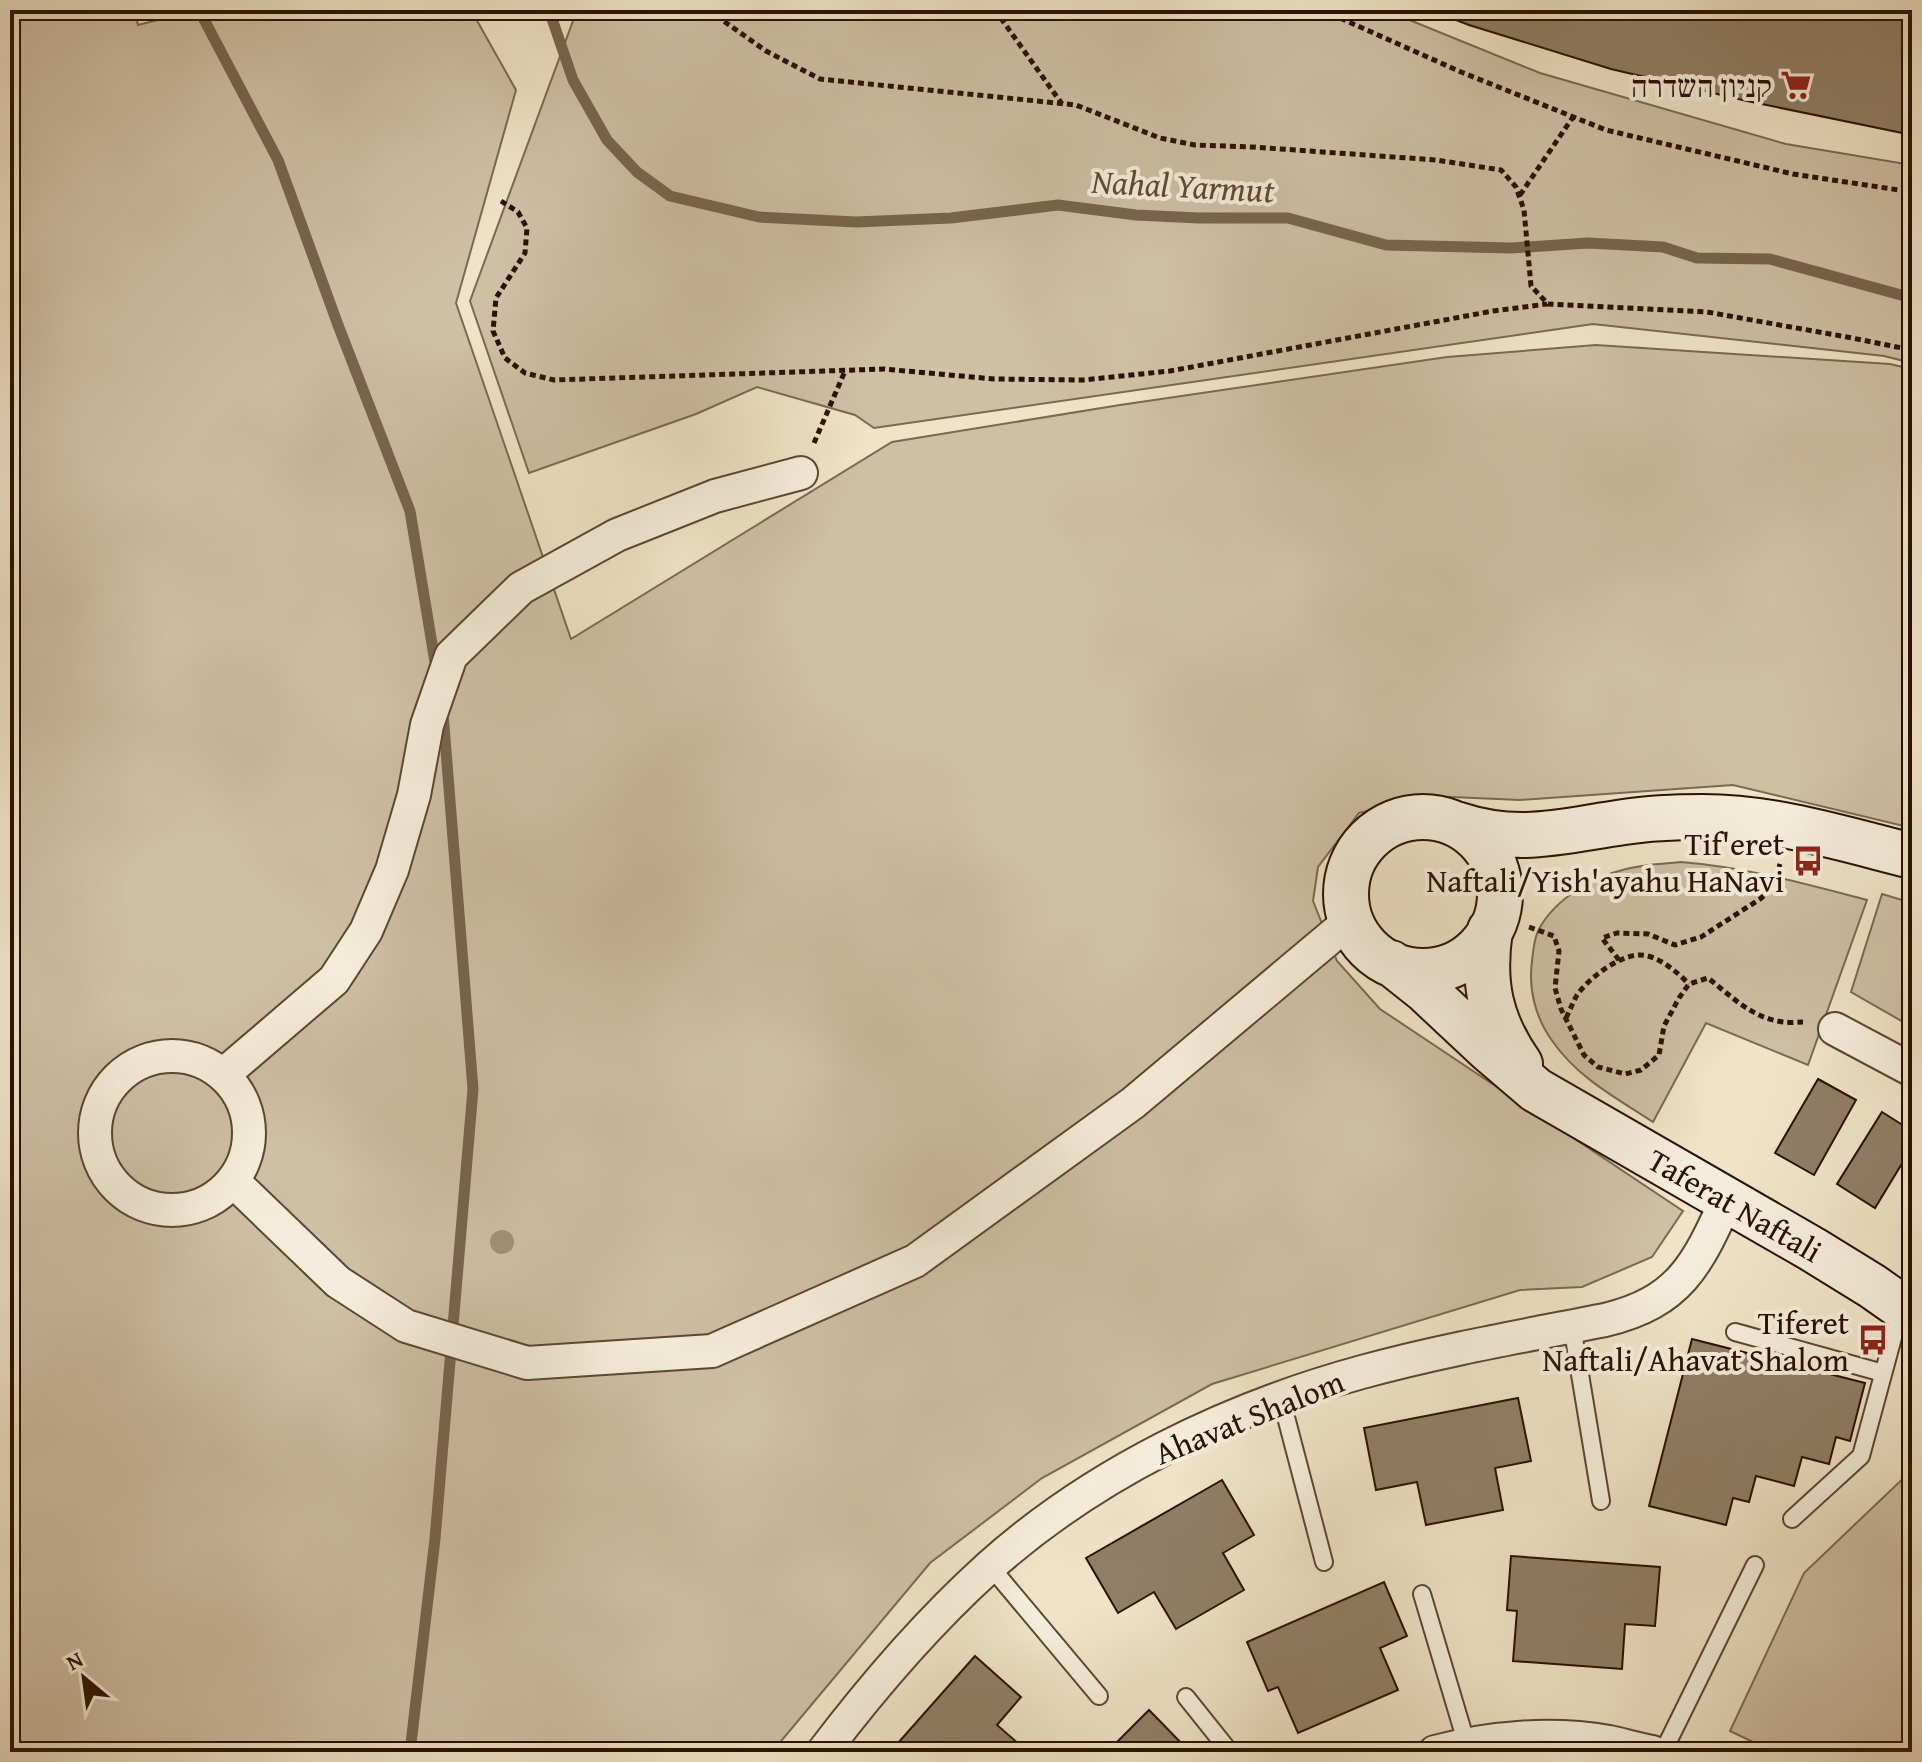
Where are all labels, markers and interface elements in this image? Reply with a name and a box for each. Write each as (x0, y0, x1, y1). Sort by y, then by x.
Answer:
place label: קניון השדרה (1631, 62, 1772, 109)
supermarket icon: קניון השדרה (1779, 68, 1813, 102)
water label: Nahal Yarmut (1089, 156, 1277, 214)
place label: Tif'eret Naftali/Yish'ayahu HaNavi (1426, 820, 1784, 904)
bus stop icon: Tif'eret Naftali/Yish'ayahu HaNavi (1791, 844, 1825, 878)
street label: Taferat Naftali (1639, 1136, 1831, 1274)
place label: Tiferet Naftali/Ahavat Shalom (1542, 1299, 1849, 1383)
bus stop icon: Tiferet Naftali/Ahavat Shalom (1856, 1323, 1890, 1357)
street label: Ahavat Shalom (1147, 1358, 1351, 1476)
north arrow (44, 1638, 124, 1718)
text: N (60, 1643, 89, 1678)

